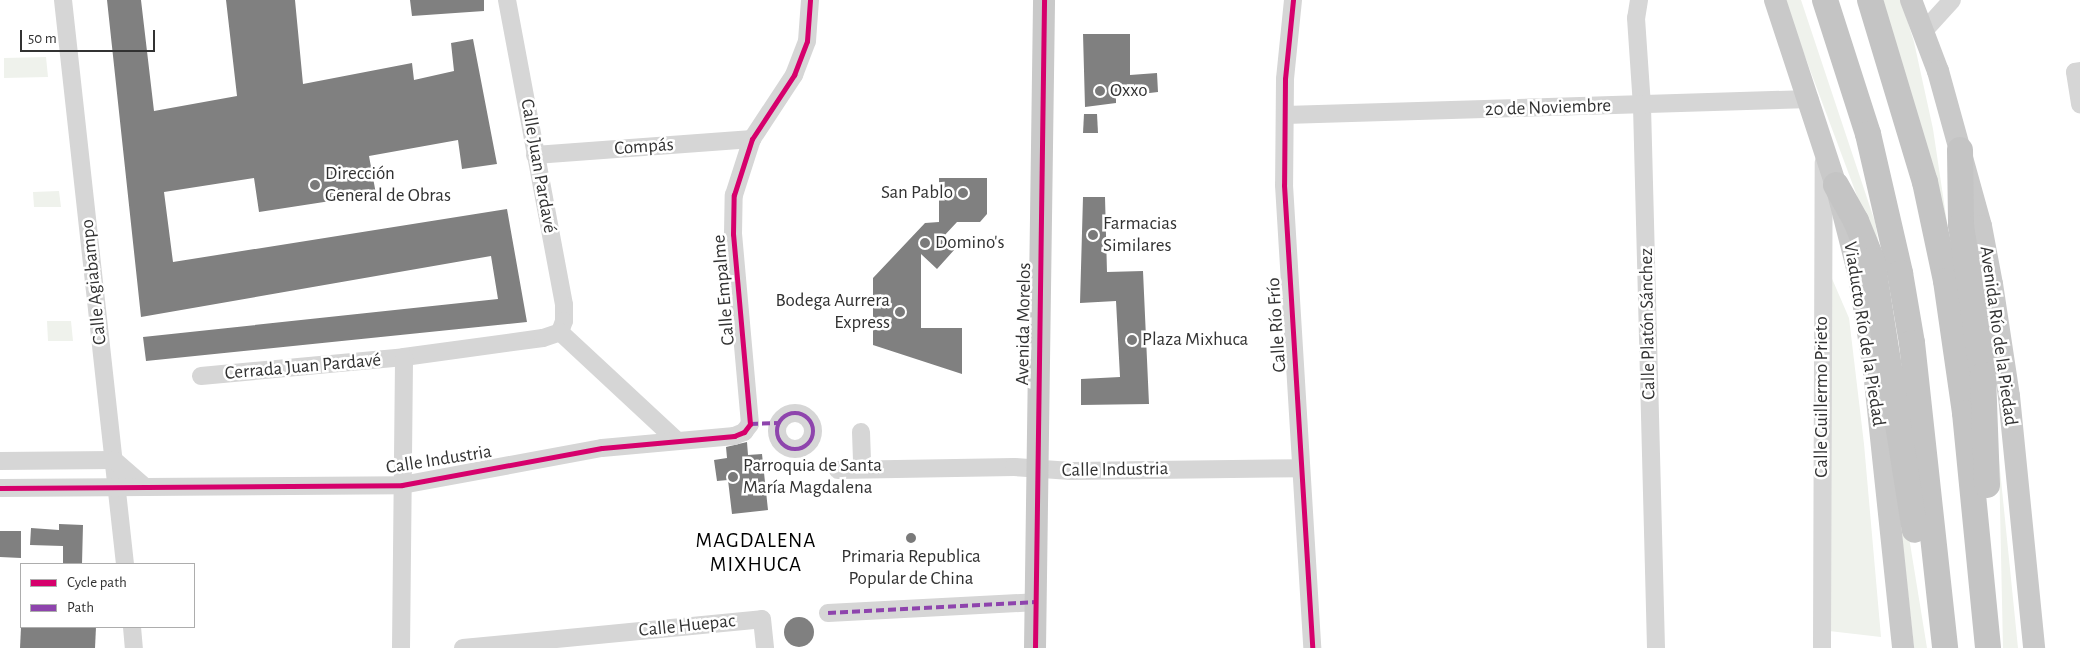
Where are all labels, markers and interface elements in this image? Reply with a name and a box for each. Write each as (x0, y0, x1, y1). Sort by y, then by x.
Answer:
scale bar (22, 20, 158, 52)
text: 50 m (28, 31, 57, 46)
place label: Oxxo (1110, 80, 1148, 102)
marker: Oxxo (1094, 85, 1106, 97)
street label: 20 de Noviembre (1485, 94, 1611, 122)
street label: Calle Juan Pardavé (515, 97, 561, 235)
street label: Compás (614, 134, 674, 160)
place label: Dirección General de Obras (325, 163, 451, 207)
marker: Dirección General de Obras (309, 179, 321, 191)
place label: San Pablo (881, 182, 953, 204)
marker: San Pablo (957, 187, 969, 199)
place label: Farmacias Similares (1103, 213, 1177, 257)
street label: Calle Agiabampo (76, 218, 112, 346)
marker: Farmacias Similares (1087, 229, 1099, 241)
place label: Domino's (935, 232, 1004, 254)
street label: Calle Empalme (708, 234, 740, 346)
marker: Domino's (919, 237, 931, 249)
street label: Viaducto Río de la Piedad (1838, 240, 1890, 428)
street label: Avenida Río de la Piedad (1974, 245, 2022, 427)
street label: Calle Platón Sánchez (1635, 248, 1661, 400)
street label: Avenida Morelos (1012, 262, 1036, 386)
street label: Calle Río Frío (1262, 277, 1292, 373)
place label: Bodega Aurrera Express (775, 290, 890, 334)
marker: Bodega Aurrera Express (894, 306, 906, 318)
street label: Calle Guillermo Prieto (1811, 316, 1833, 478)
place label: Plaza Mixhuca (1142, 329, 1248, 351)
marker: Plaza Mixhuca (1126, 334, 1138, 346)
street label: Cerrada Juan Pardavé (224, 349, 382, 385)
street label: Calle Industria (384, 440, 494, 480)
place label: Parroquia de Santa María Magdalena (743, 455, 882, 499)
street label: Calle Industria (1061, 458, 1169, 482)
marker: Parroquia de Santa María Magdalena (727, 471, 739, 483)
district label: MAGDALENA MIXHUCA (694, 528, 818, 578)
marker: Primaria Republica Popular de China (905, 532, 917, 544)
place label: Primaria Republica Popular de China (841, 546, 981, 590)
legend (20, 563, 195, 628)
text: Cycle path (67, 575, 127, 590)
text: Path (67, 600, 94, 615)
street label: Calle Huepac (638, 610, 736, 642)

